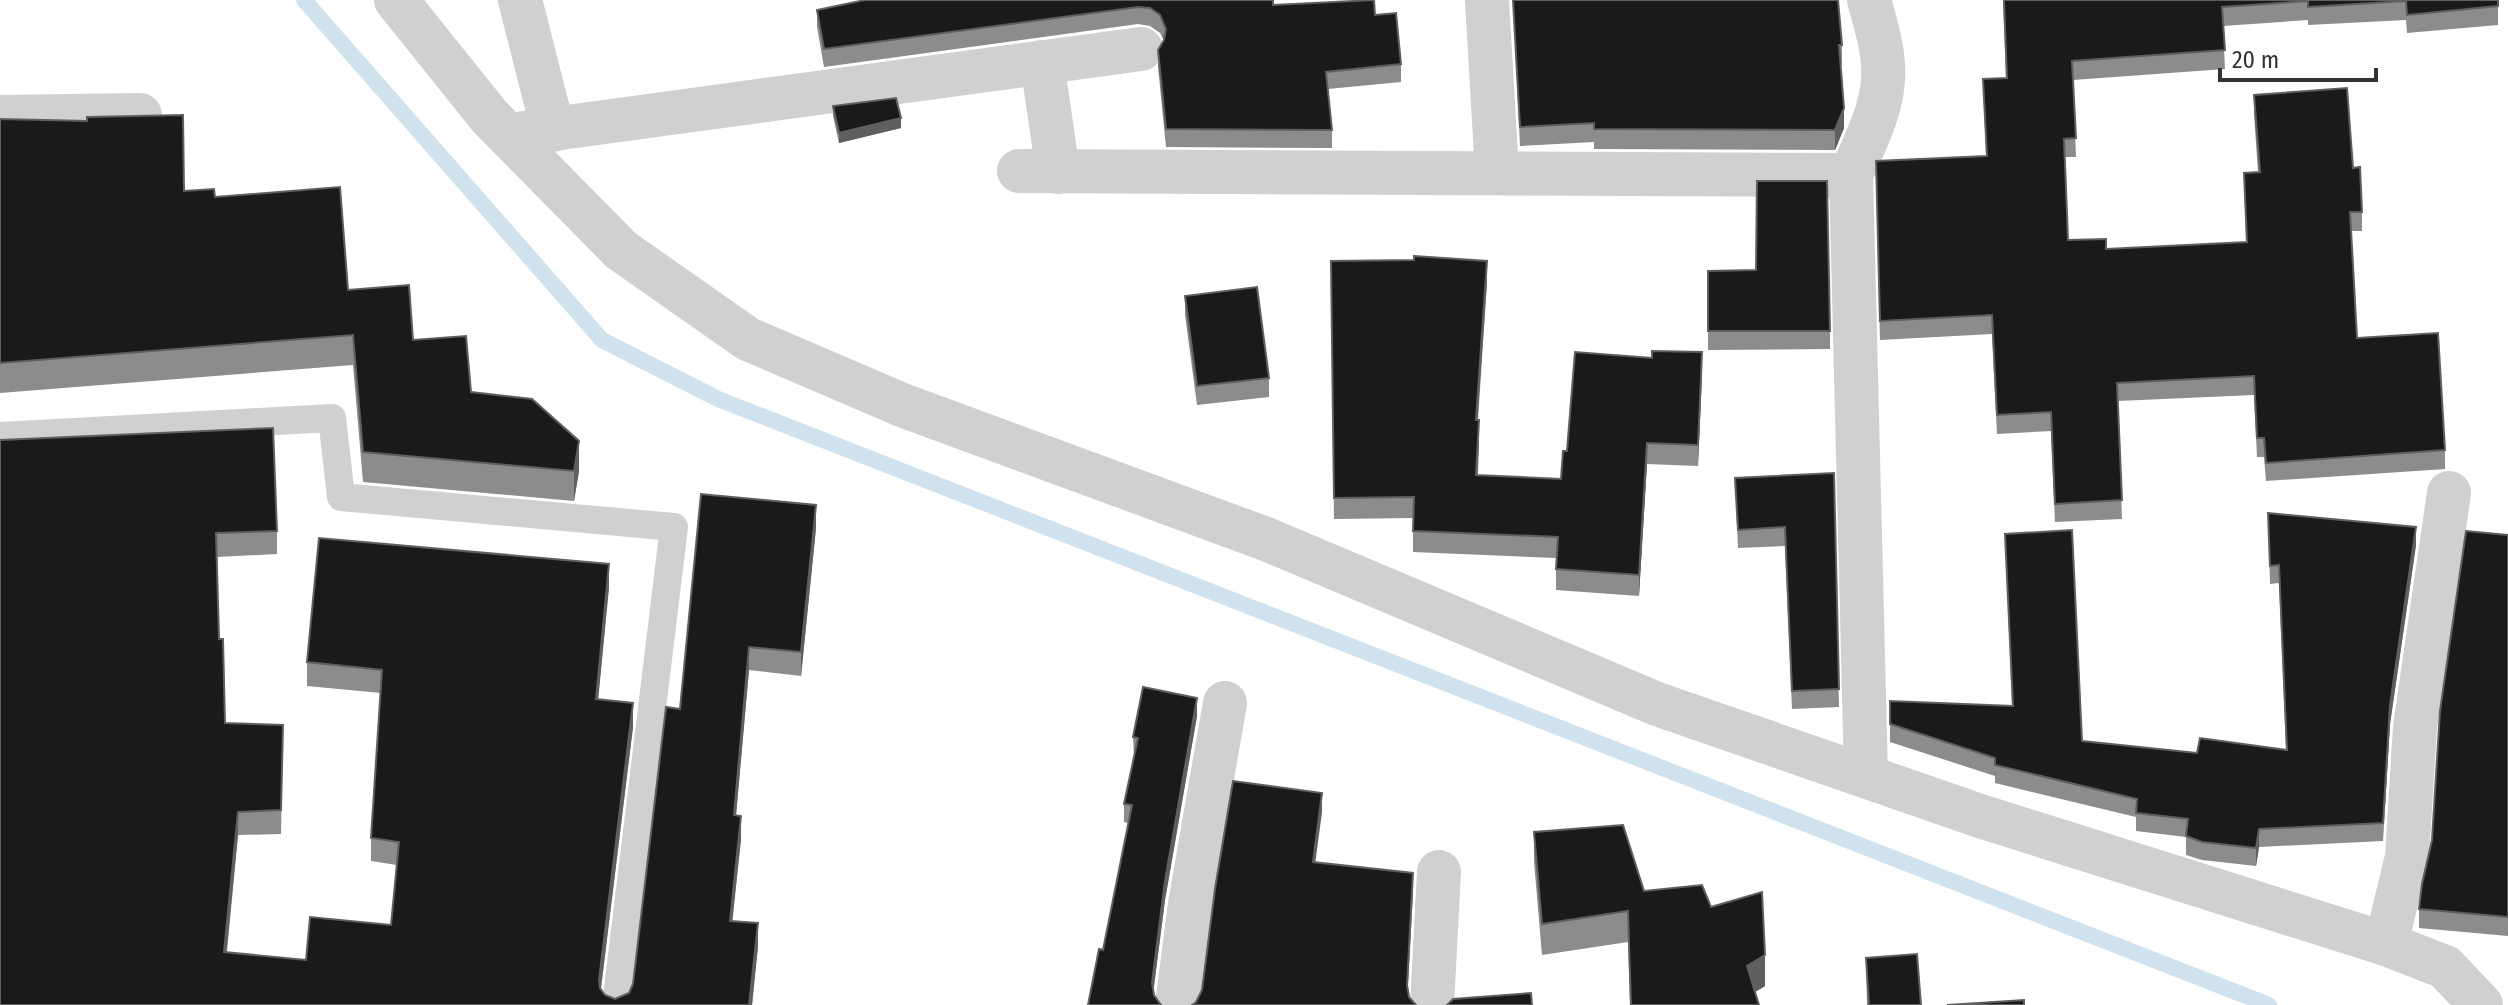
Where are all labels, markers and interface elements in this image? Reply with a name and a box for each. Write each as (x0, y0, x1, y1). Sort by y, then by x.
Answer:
scale bar (2220, 32, 2376, 82)
text: 20 m (2232, 46, 2279, 74)

